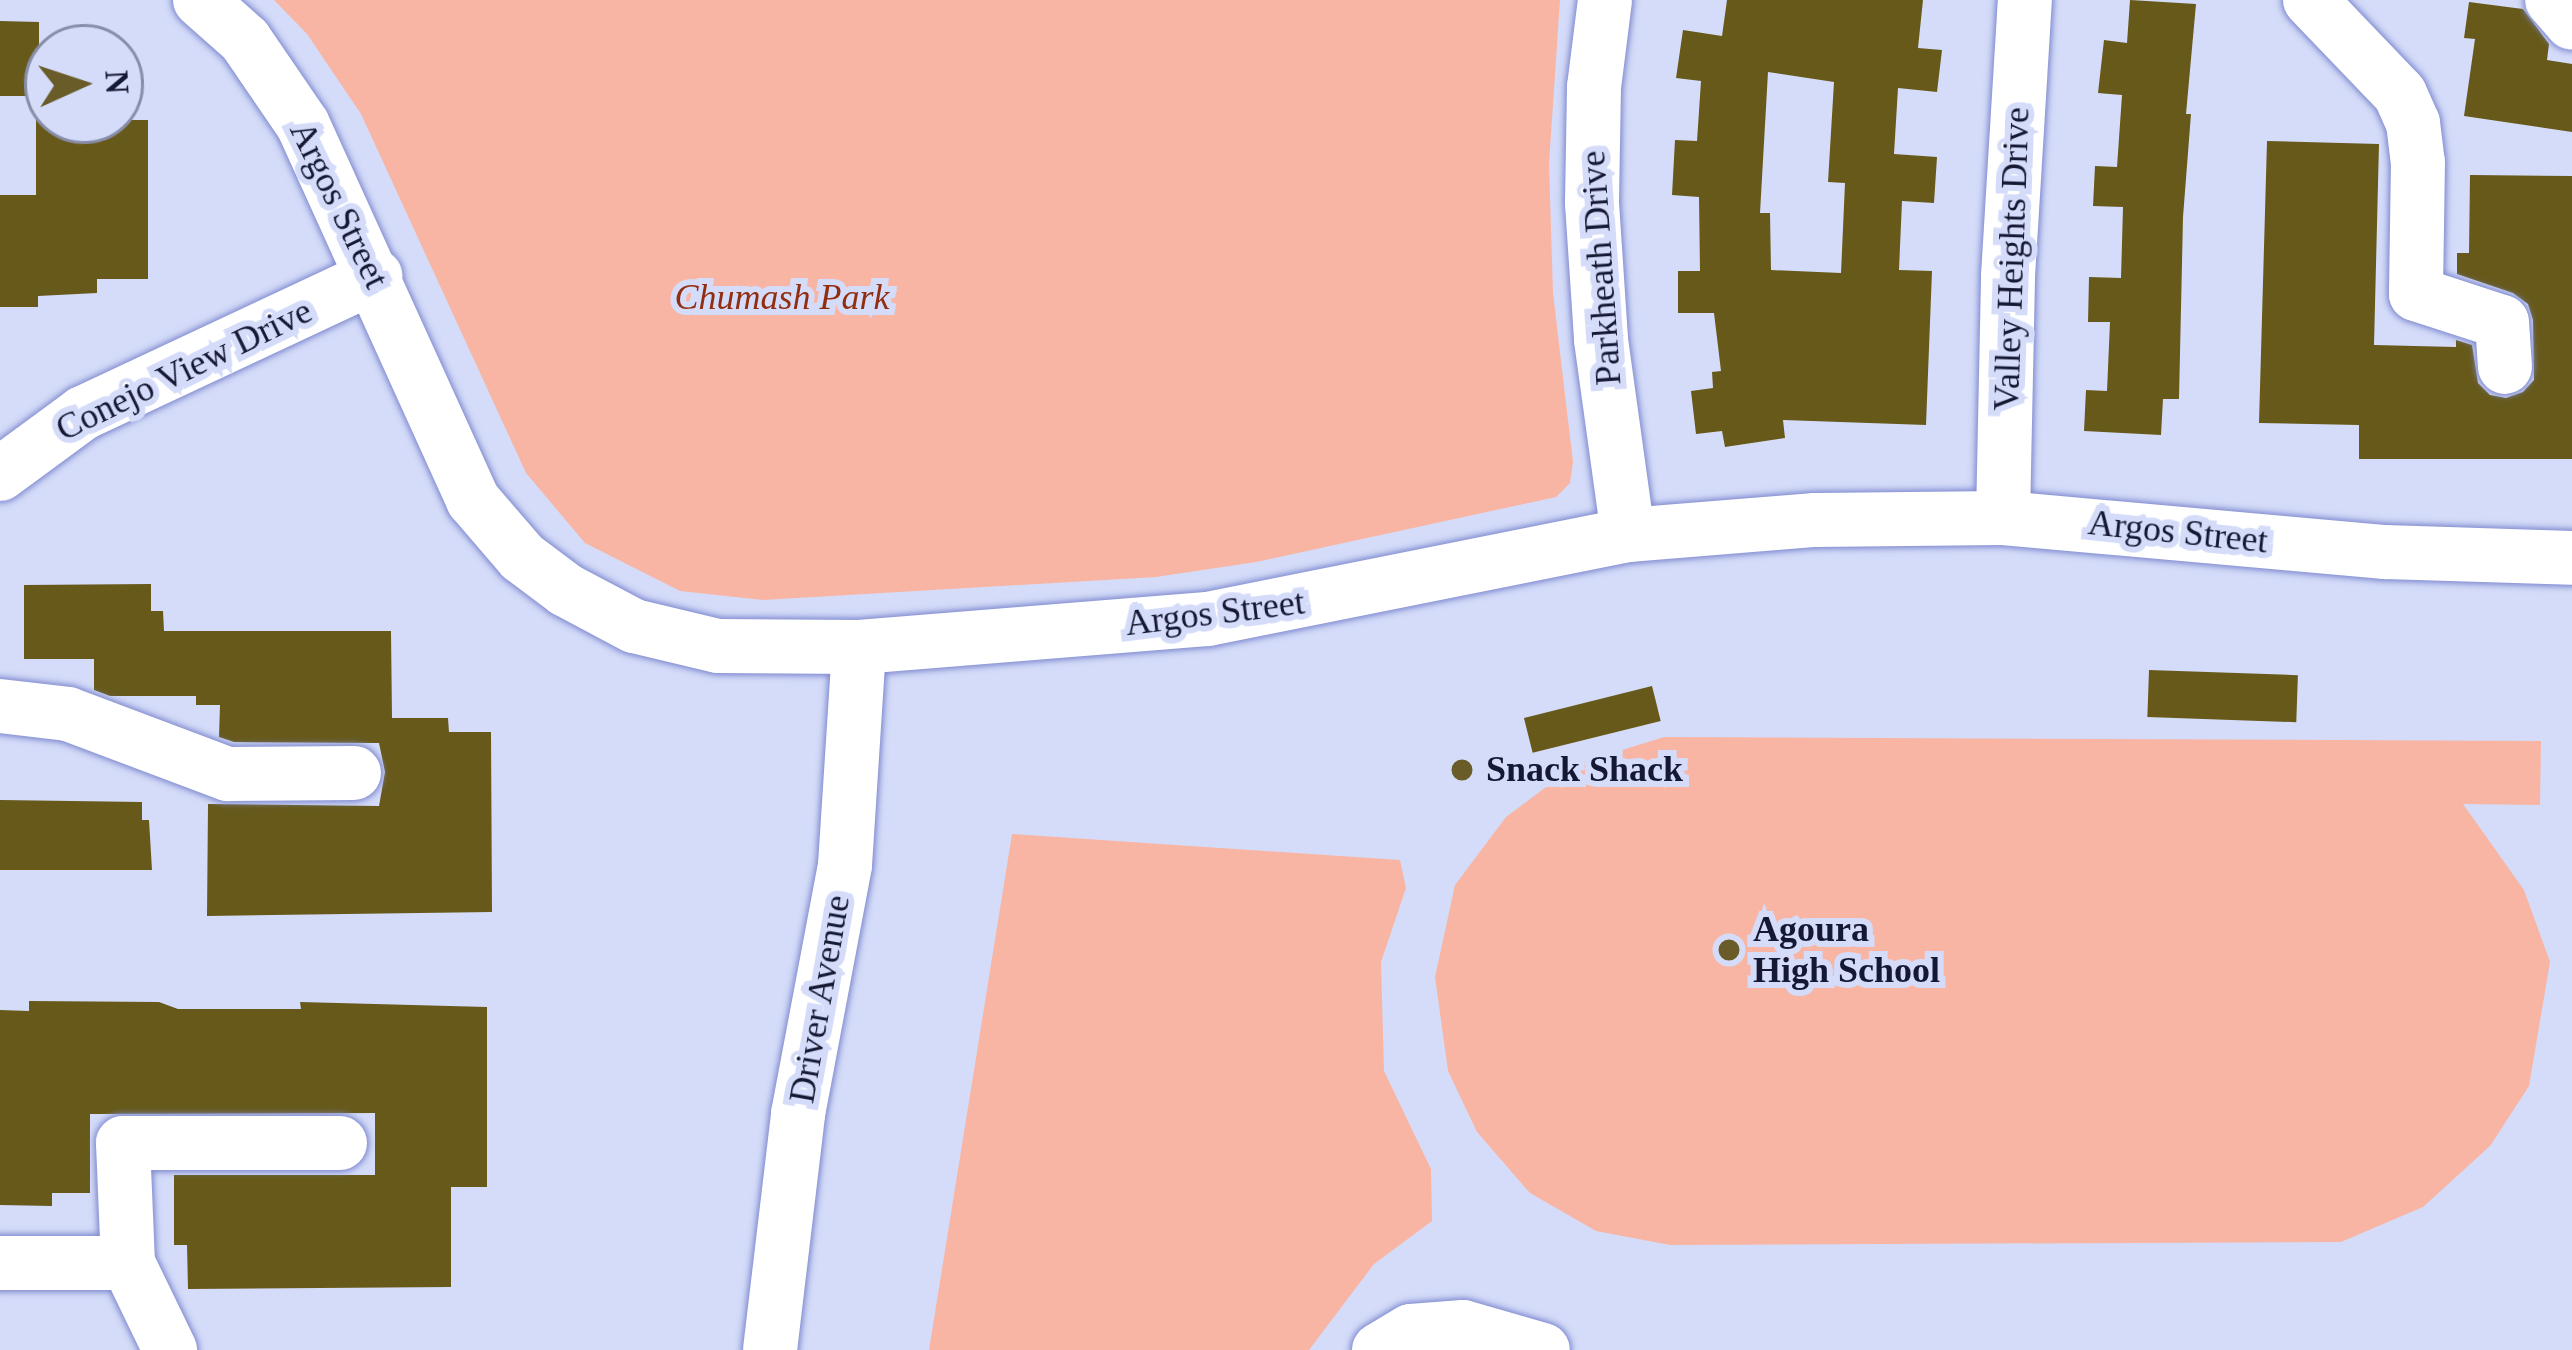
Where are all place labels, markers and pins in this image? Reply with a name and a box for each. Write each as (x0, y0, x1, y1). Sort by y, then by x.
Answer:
place label: Snack Shack (1486, 748, 1683, 792)
marker: Snack Shack (1449, 757, 1475, 783)
place label: Agoura High School (1753, 907, 1940, 992)
marker: Agoura High School (1716, 937, 1742, 963)

